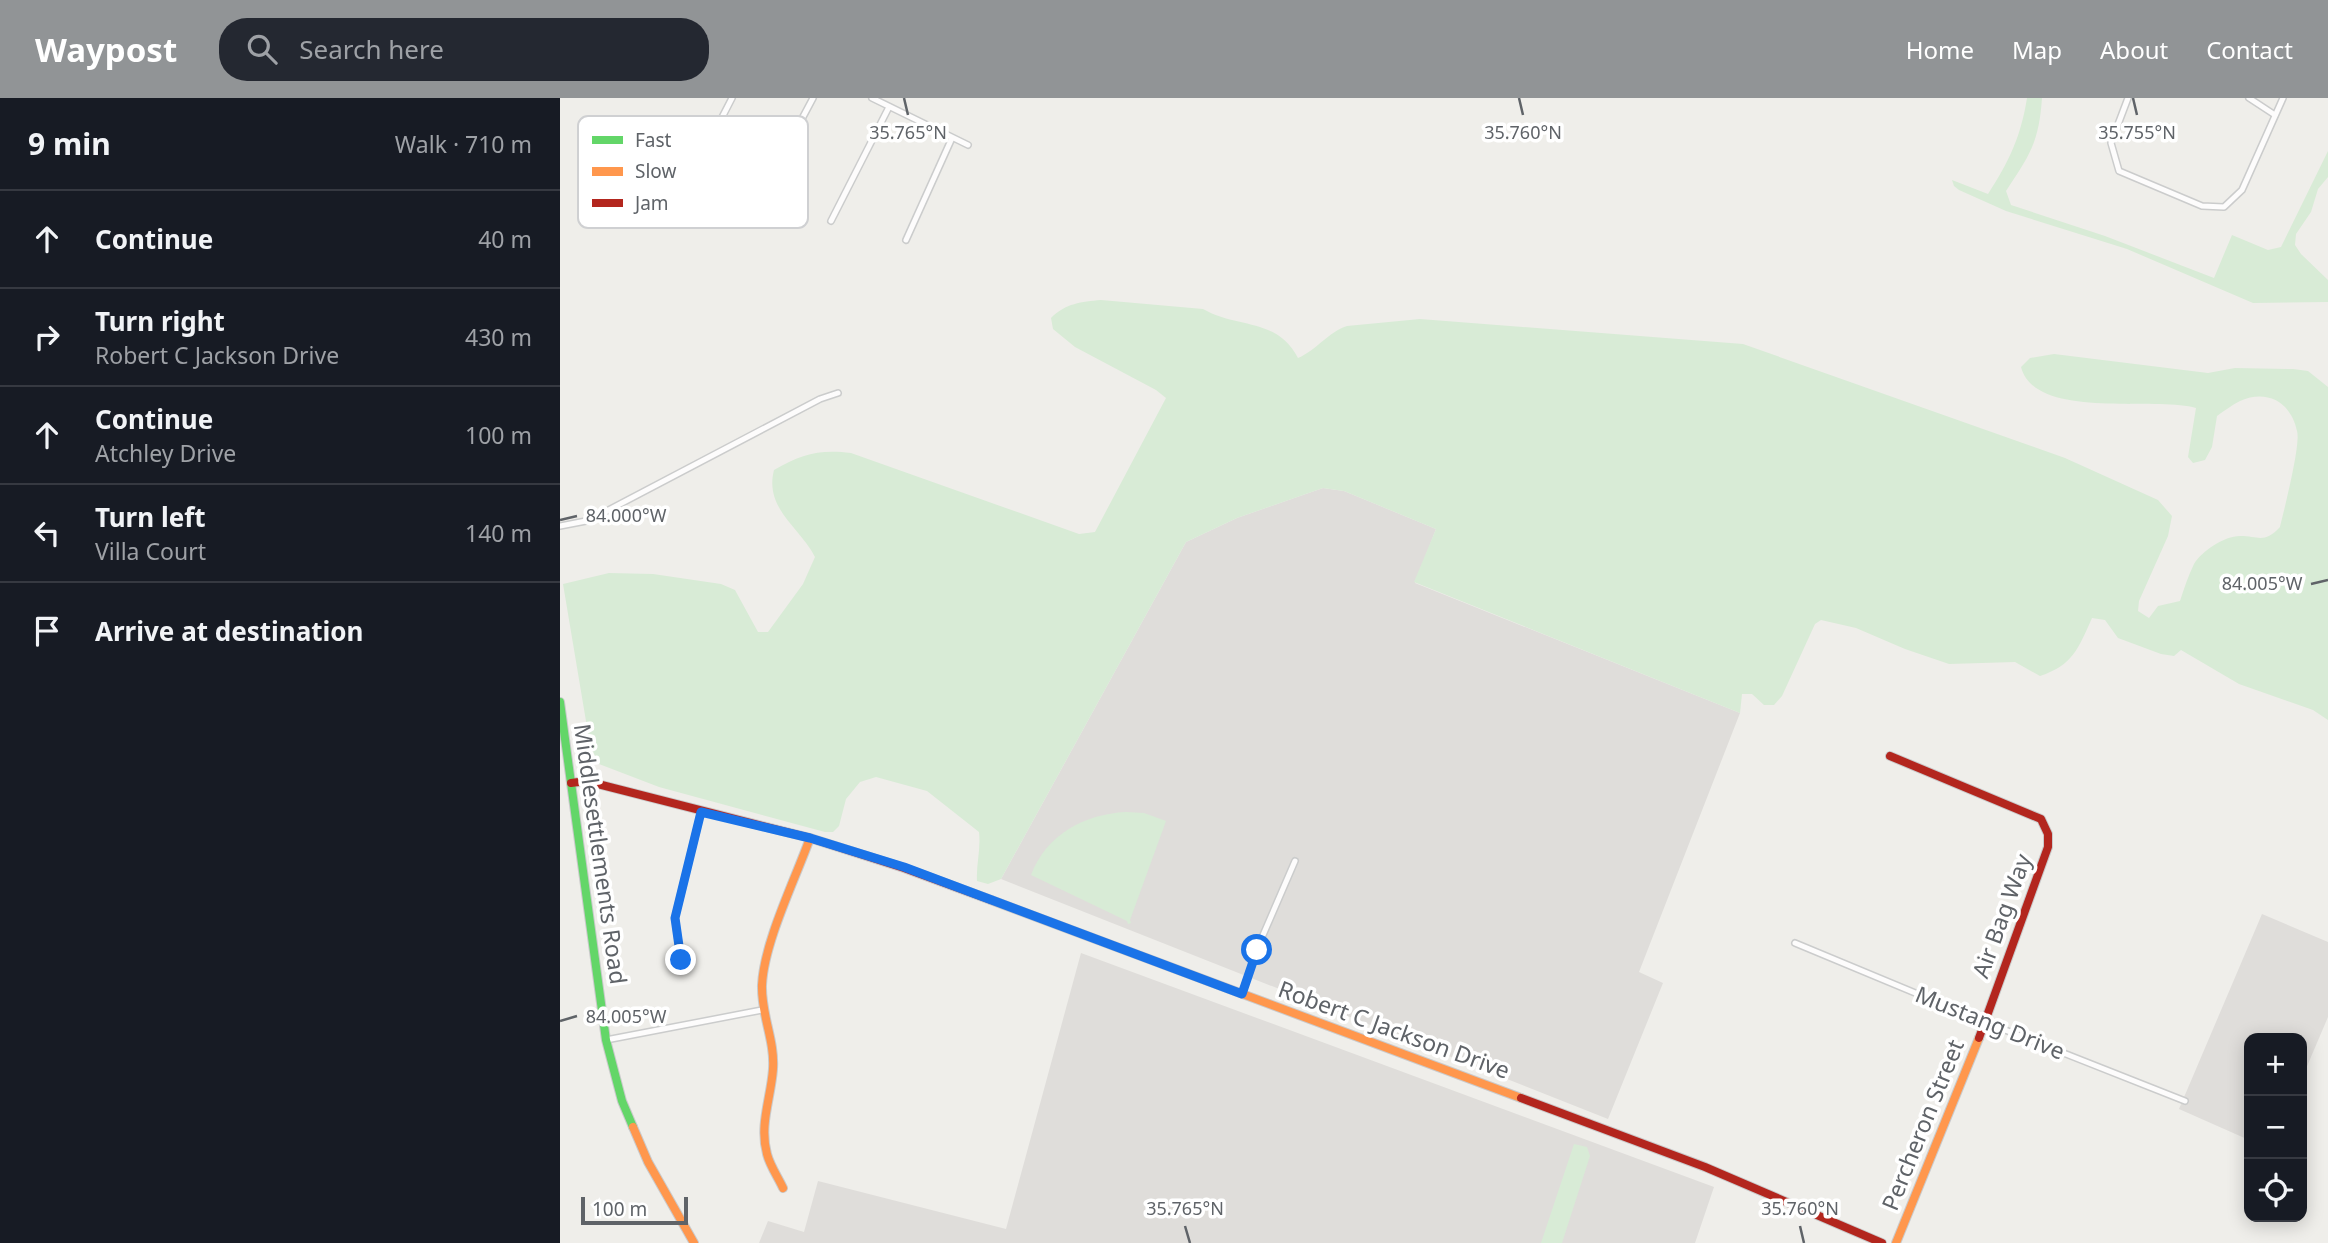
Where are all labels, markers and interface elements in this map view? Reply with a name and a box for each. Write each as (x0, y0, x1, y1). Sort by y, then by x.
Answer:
search box (219, 18, 709, 81)
text: Waypost (35, 27, 177, 72)
icon: search (243, 30, 281, 68)
text: Search here (299, 31, 444, 67)
text: Home (1906, 33, 1974, 66)
text: Map (2012, 33, 2062, 66)
text: About (2100, 33, 2168, 66)
text: Contact (2206, 33, 2293, 66)
legend (578, 116, 808, 228)
text: 35.765°N (869, 120, 947, 144)
text: 35.760°N (1484, 120, 1562, 144)
text: 35.755°N (2098, 120, 2176, 144)
text: 9 min (28, 123, 111, 164)
text: Fast (635, 127, 672, 153)
text: Walk · 710 m (395, 128, 532, 160)
text: Slow (635, 158, 676, 184)
text: Jam (633, 190, 669, 216)
icon: ahead (28, 220, 66, 258)
text: Continue (95, 221, 213, 257)
text: 40 m (478, 223, 532, 255)
text: Turn right (95, 303, 225, 339)
icon: right (28, 318, 66, 356)
text: 430 m (465, 321, 532, 353)
text: Robert C Jackson Drive (95, 339, 339, 371)
text: Continue (95, 401, 213, 437)
icon: ahead (28, 416, 66, 454)
text: 100 m (465, 419, 532, 451)
text: Atchley Drive (95, 437, 236, 469)
text: Turn left (95, 499, 206, 535)
text: 84.000°W (586, 503, 667, 527)
icon: left (28, 514, 66, 552)
text: 140 m (465, 517, 532, 549)
text: Villa Court (95, 535, 206, 567)
text: 84.005°W (2222, 571, 2303, 595)
icon: arrive (28, 612, 66, 650)
text: Arrive at destination (95, 613, 364, 649)
street label: Middlesettlements Road (567, 722, 635, 986)
street label: Air Bag Way (1964, 849, 2038, 982)
route start (1241, 934, 1272, 965)
route end (665, 944, 696, 975)
street label: Robert C Jackson Drive (1274, 972, 1515, 1086)
street label: Mustang Drive (1911, 978, 2070, 1067)
text: 84.005°W (586, 1004, 667, 1028)
map controls (2244, 1033, 2307, 1222)
button: + (2244, 1033, 2307, 1096)
street label: Percheron Street (1873, 1034, 1971, 1215)
button: − (2244, 1096, 2307, 1159)
button: locate (2244, 1159, 2307, 1222)
scale bar (581, 1194, 688, 1226)
text: 100 m (592, 1196, 647, 1222)
text: 35.765°N (1146, 1196, 1224, 1220)
text: 35.760°N (1761, 1196, 1839, 1220)

